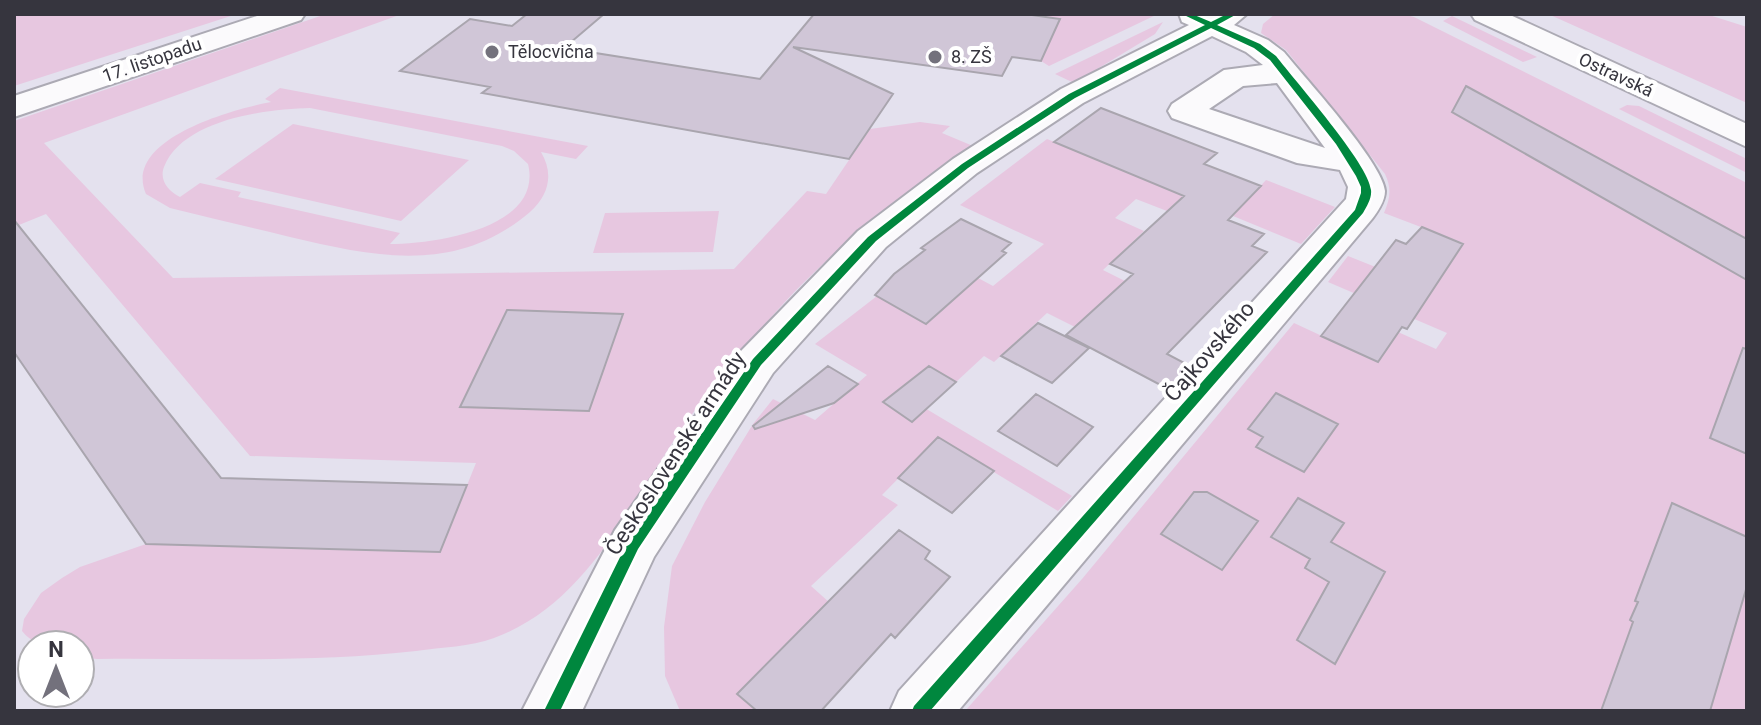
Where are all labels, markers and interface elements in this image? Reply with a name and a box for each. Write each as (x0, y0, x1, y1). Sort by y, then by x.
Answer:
street label: 17. listopadu (100, 33, 204, 86)
place label: Tělocvična (508, 41, 594, 62)
marker: Tělocvična (483, 43, 501, 61)
place label: 8. ZŠ (951, 46, 992, 67)
marker: 8. ZŠ (926, 48, 944, 66)
street label: Ostravská (1576, 48, 1657, 101)
street label: Čajkovského (1158, 296, 1260, 406)
street label: Československé armády (599, 346, 751, 560)
north arrow (16, 629, 96, 709)
text: N (48, 637, 64, 662)

